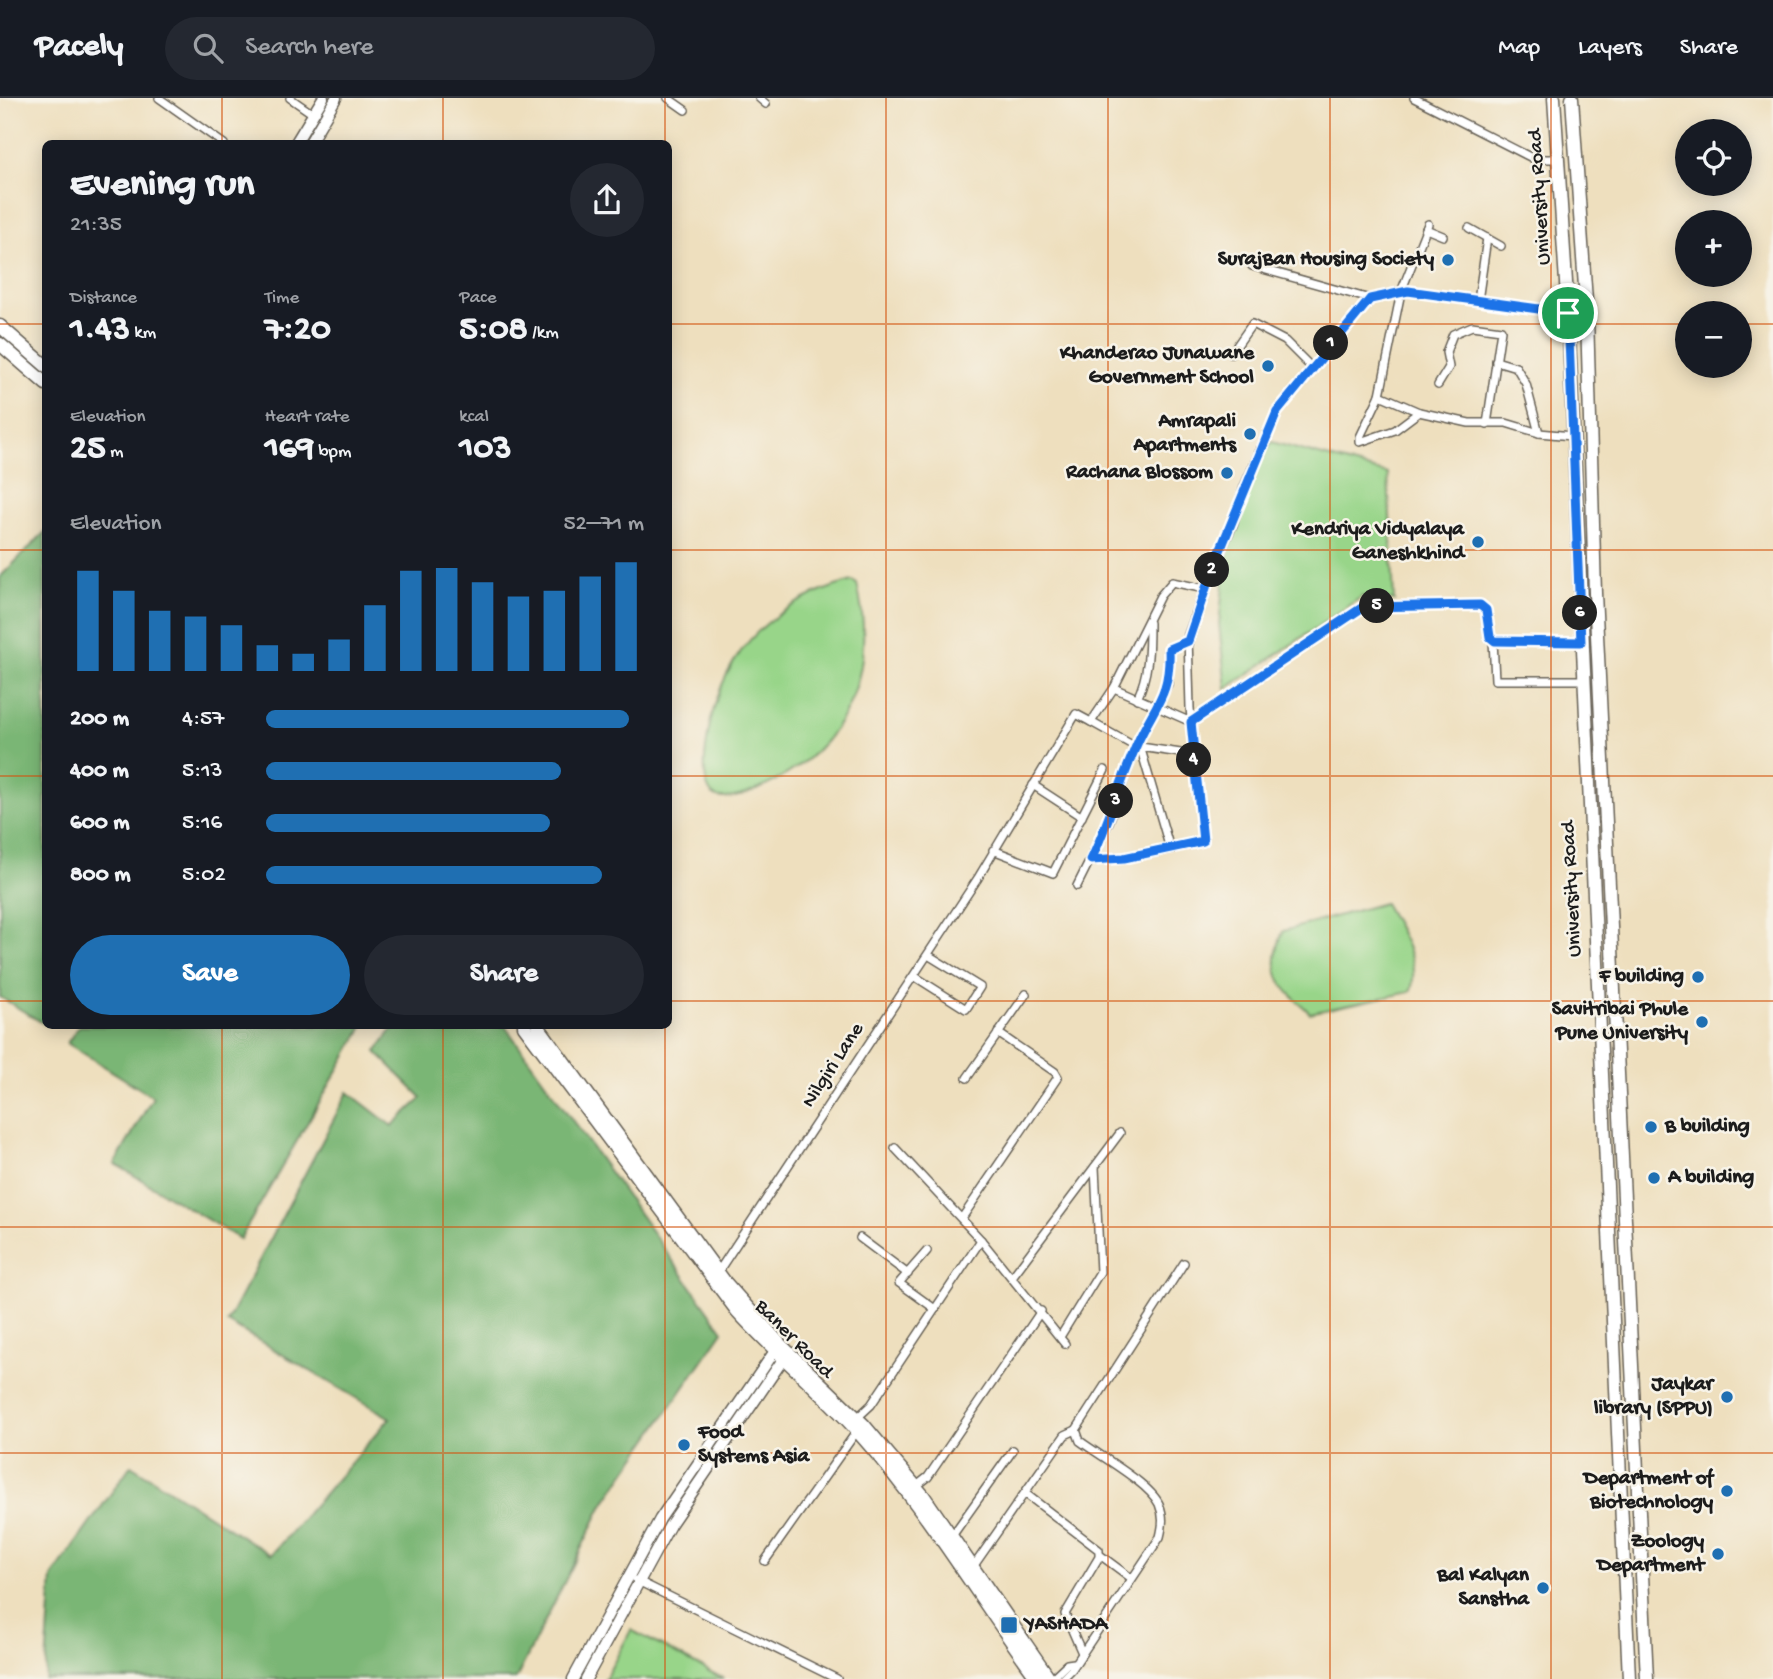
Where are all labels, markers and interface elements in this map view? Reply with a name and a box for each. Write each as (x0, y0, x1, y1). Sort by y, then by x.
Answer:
search box (165, 17, 655, 80)
text: Pacely (35, 29, 123, 67)
icon: search (189, 29, 227, 67)
text: Search here (245, 33, 373, 64)
text: Map (1498, 34, 1540, 63)
text: Layers (1578, 34, 1642, 63)
text: Share (1680, 34, 1738, 63)
map controls (1675, 119, 1752, 378)
button: locate (1675, 119, 1752, 196)
street label: University Road (1524, 126, 1558, 266)
button: share (570, 163, 644, 237)
text: Evening run (70, 164, 254, 208)
button: + (1675, 210, 1752, 287)
text: 21:35 (70, 212, 122, 239)
place label: SurajBan Housing Society (1218, 248, 1435, 273)
marker: SurajBan Housing Society (1440, 252, 1456, 268)
pin (1538, 283, 1598, 343)
text: Distance (70, 287, 137, 310)
text: Time (265, 287, 299, 310)
text: Pace (459, 287, 497, 310)
icon: arrive (1549, 294, 1587, 332)
button: − (1675, 301, 1752, 378)
text: 1.43 (70, 310, 130, 351)
text: 7:20 (265, 310, 331, 351)
text: 5:08 (459, 310, 528, 351)
text: km (130, 322, 156, 345)
text: /km (528, 322, 559, 345)
pin: 1 (1314, 326, 1348, 360)
text: 1 (1327, 331, 1334, 354)
place label: Khanderao Junawane Government School (1059, 342, 1255, 391)
marker: Khanderao Junawane Government School (1260, 358, 1276, 374)
text: Elevation (70, 406, 146, 429)
text: Heart rate (265, 406, 350, 429)
text: kcal (459, 406, 489, 429)
place label: Amrapali Apartments (1133, 410, 1237, 459)
marker: Amrapali Apartments (1242, 426, 1258, 442)
text: 25 (70, 429, 106, 470)
text: 169 (265, 429, 314, 470)
text: 103 (459, 429, 512, 470)
text: m (106, 441, 124, 464)
text: bpm (314, 441, 351, 464)
place label: Rachana Blossom (1065, 461, 1213, 486)
marker: Rachana Blossom (1219, 465, 1235, 481)
text: Elevation (70, 511, 161, 538)
text: 52–71 m (564, 511, 644, 538)
place label: Kendriya Vidyalaya Ganeshkhind (1291, 518, 1467, 567)
marker: Kendriya Vidyalaya Ganeshkhind (1470, 534, 1486, 550)
pin: 2 (1194, 552, 1230, 588)
text: 2 (1207, 558, 1216, 581)
pin: 5 (1360, 588, 1394, 624)
text: 5 (1372, 594, 1382, 617)
pin: 6 (1562, 596, 1598, 630)
text: 6 (1575, 601, 1584, 624)
text: 200 m (70, 706, 129, 733)
text: 4:57 (182, 706, 224, 733)
pin: 4 (1176, 742, 1212, 778)
text: 4 (1189, 748, 1198, 771)
text: 400 m (70, 758, 129, 785)
text: 5:13 (182, 758, 223, 785)
pin: 3 (1098, 784, 1134, 818)
text: 3 (1111, 789, 1120, 812)
text: 600 m (70, 810, 130, 837)
text: 5:16 (182, 810, 222, 837)
street label: University Road (1557, 819, 1589, 958)
text: 800 m (70, 862, 131, 889)
text: 5:02 (182, 862, 226, 889)
button: Save (70, 935, 350, 1015)
button: Share (364, 935, 644, 1015)
place label: F building (1598, 965, 1684, 990)
marker: F building (1690, 969, 1706, 985)
place label: Savitribai Phule Pune University (1552, 998, 1689, 1047)
marker: Savitribai Phule Pune University (1694, 1014, 1710, 1030)
street label: Nilgiri Lane (797, 1018, 871, 1113)
place label: B building (1664, 1115, 1750, 1140)
marker: B building (1643, 1119, 1659, 1135)
place label: A building (1667, 1166, 1754, 1191)
marker: A building (1646, 1170, 1662, 1186)
street label: Baner Road (748, 1295, 839, 1386)
place label: Jaykar library (SPPU) (1593, 1373, 1716, 1422)
marker: Jaykar library (SPPU) (1719, 1389, 1735, 1405)
place label: Food Systems Asia (697, 1421, 811, 1470)
marker: Food Systems Asia (676, 1437, 692, 1453)
place label: Department of Biotechnology (1582, 1467, 1716, 1516)
marker: Department of Biotechnology (1719, 1483, 1735, 1499)
place label: Zoology Department (1595, 1530, 1706, 1579)
marker: Zoology Department (1710, 1546, 1726, 1562)
place label: Bal Kalyan Sanstha (1436, 1564, 1530, 1613)
marker: Bal Kalyan Sanstha (1535, 1580, 1551, 1596)
place label: YASHADA (1022, 1613, 1109, 1638)
marker: YASHADA (999, 1615, 1019, 1635)

